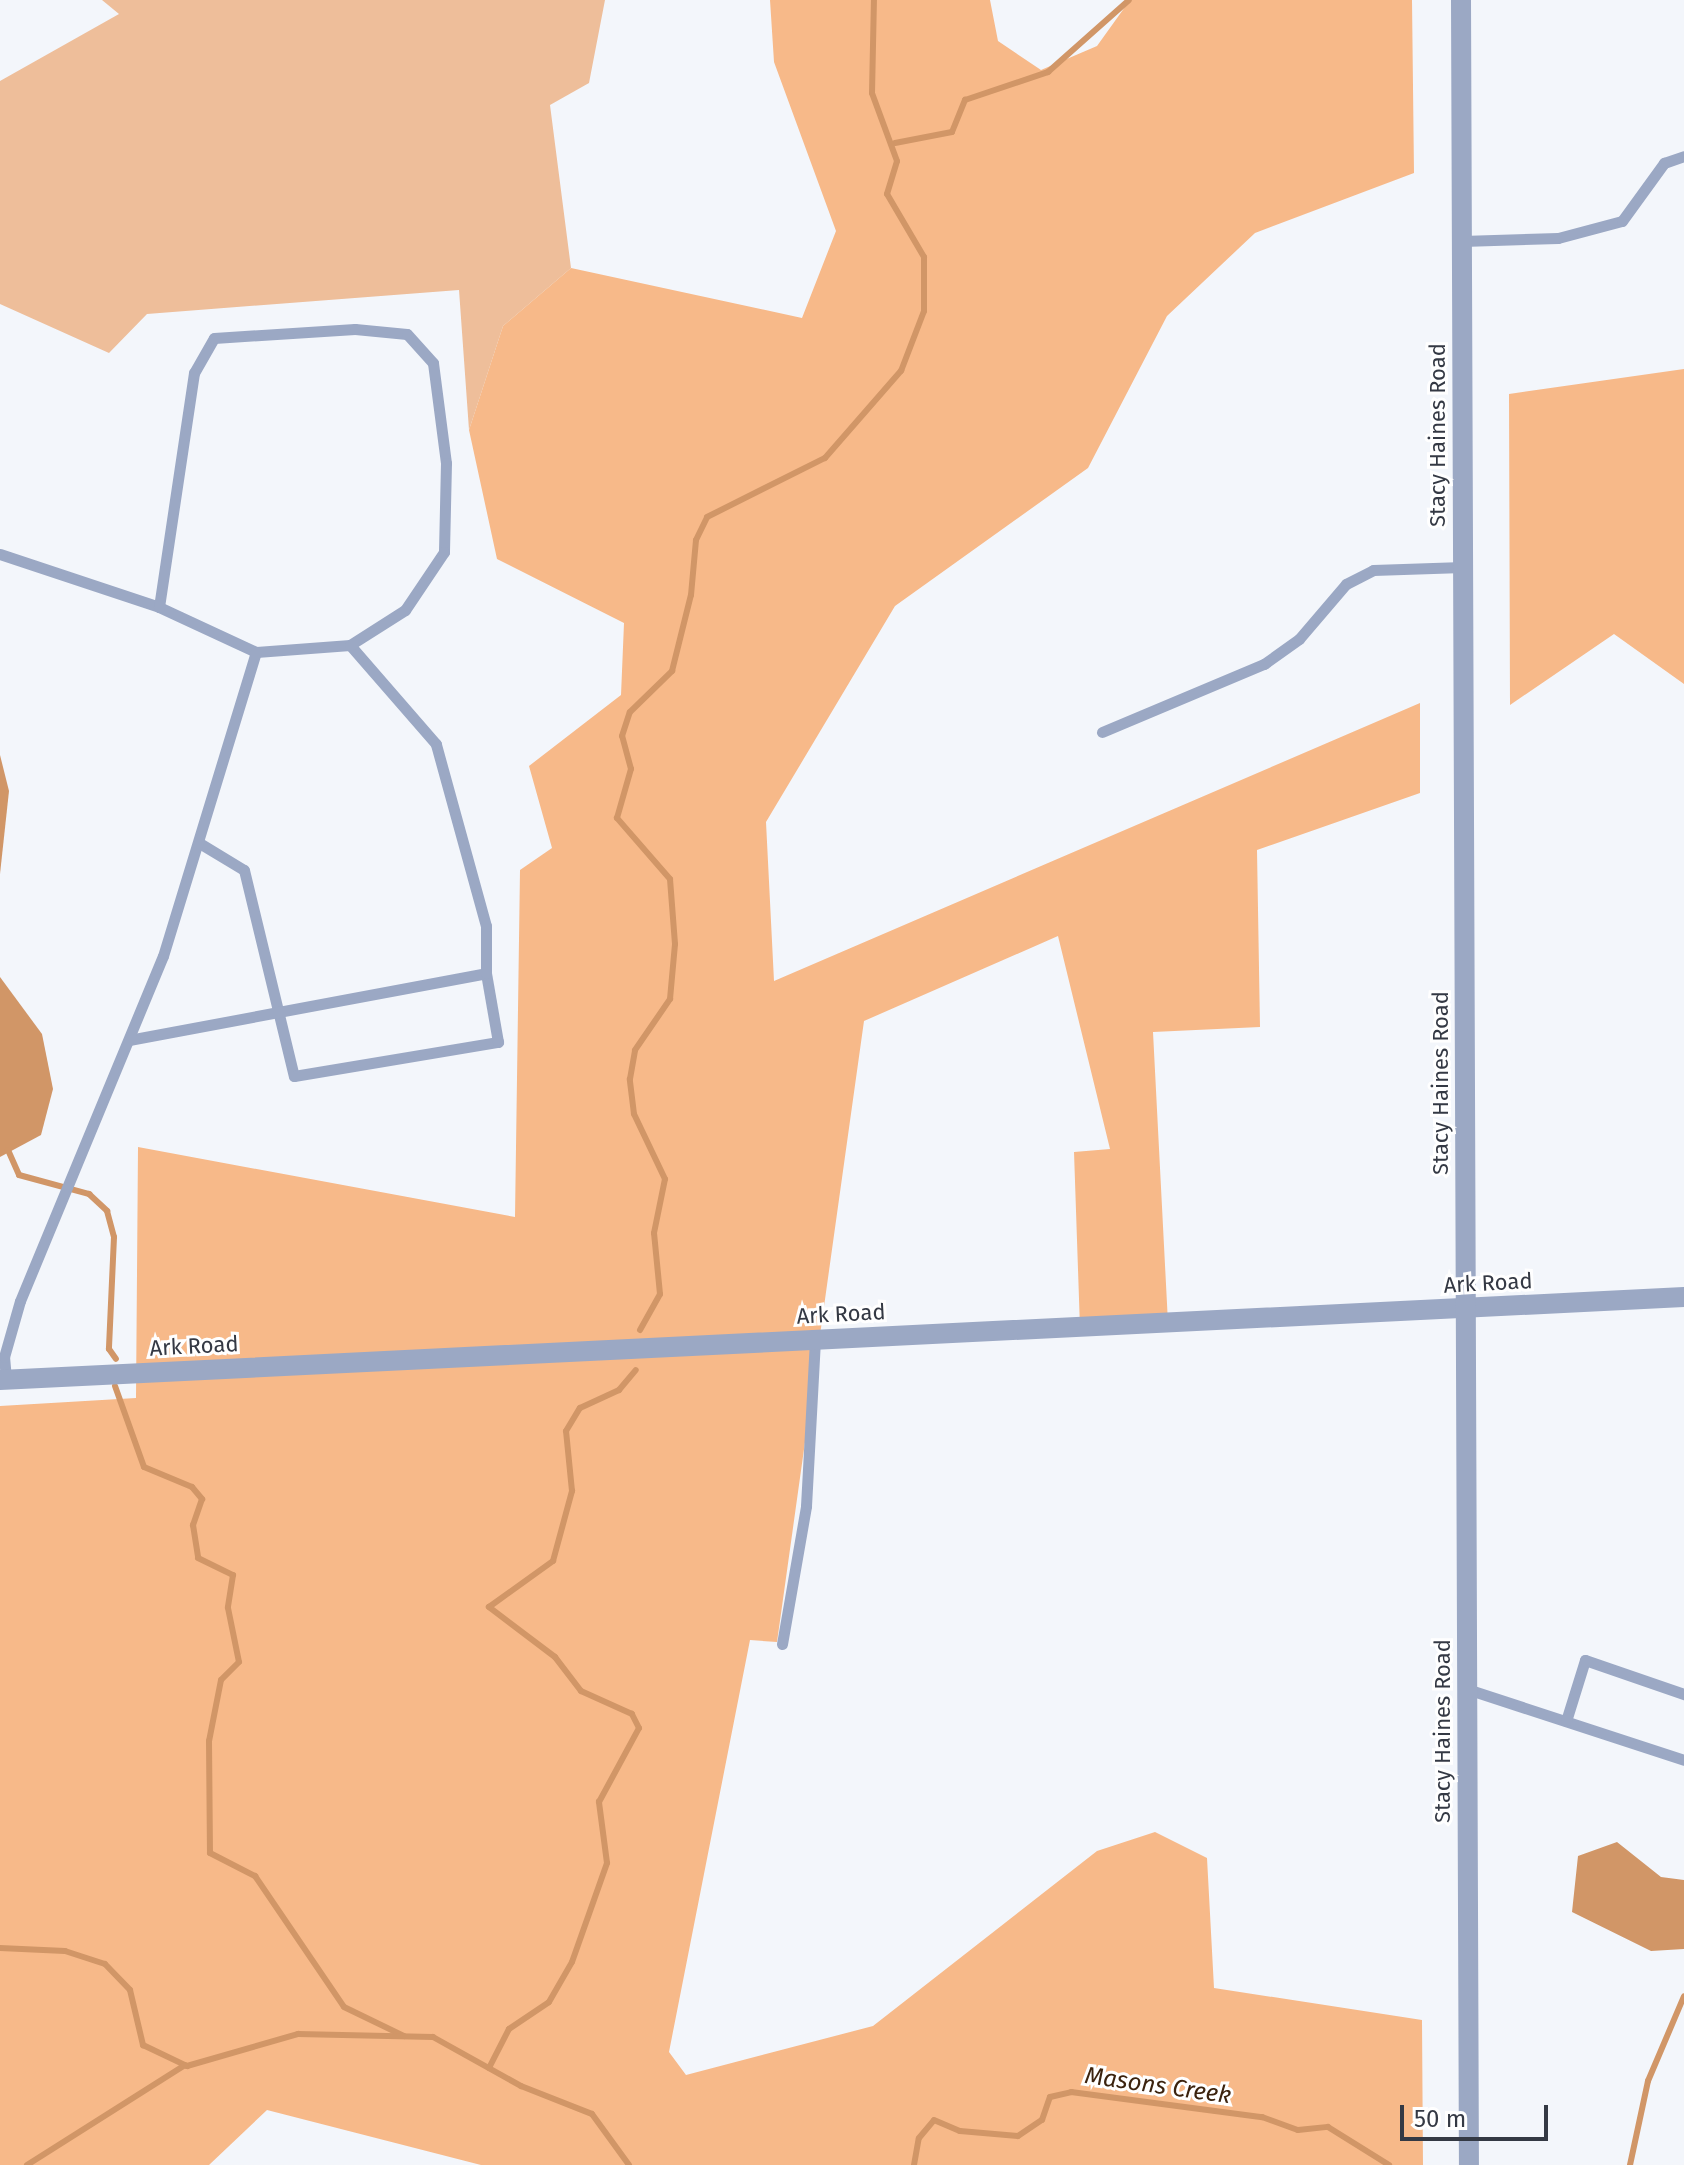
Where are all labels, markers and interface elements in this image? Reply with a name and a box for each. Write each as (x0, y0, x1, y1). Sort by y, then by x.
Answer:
street label: Stacy Haines Road (1425, 343, 1451, 527)
street label: Stacy Haines Road (1428, 991, 1454, 1175)
street label: Ark Road (1443, 1267, 1533, 1299)
street label: Ark Road (796, 1298, 886, 1330)
street label: Ark Road (149, 1330, 239, 1362)
street label: Stacy Haines Road (1430, 1639, 1456, 1823)
water label: Masons Creek (1083, 2061, 1233, 2111)
scale bar (1404, 2089, 1552, 2139)
text: 50 m (1414, 2105, 1466, 2133)

